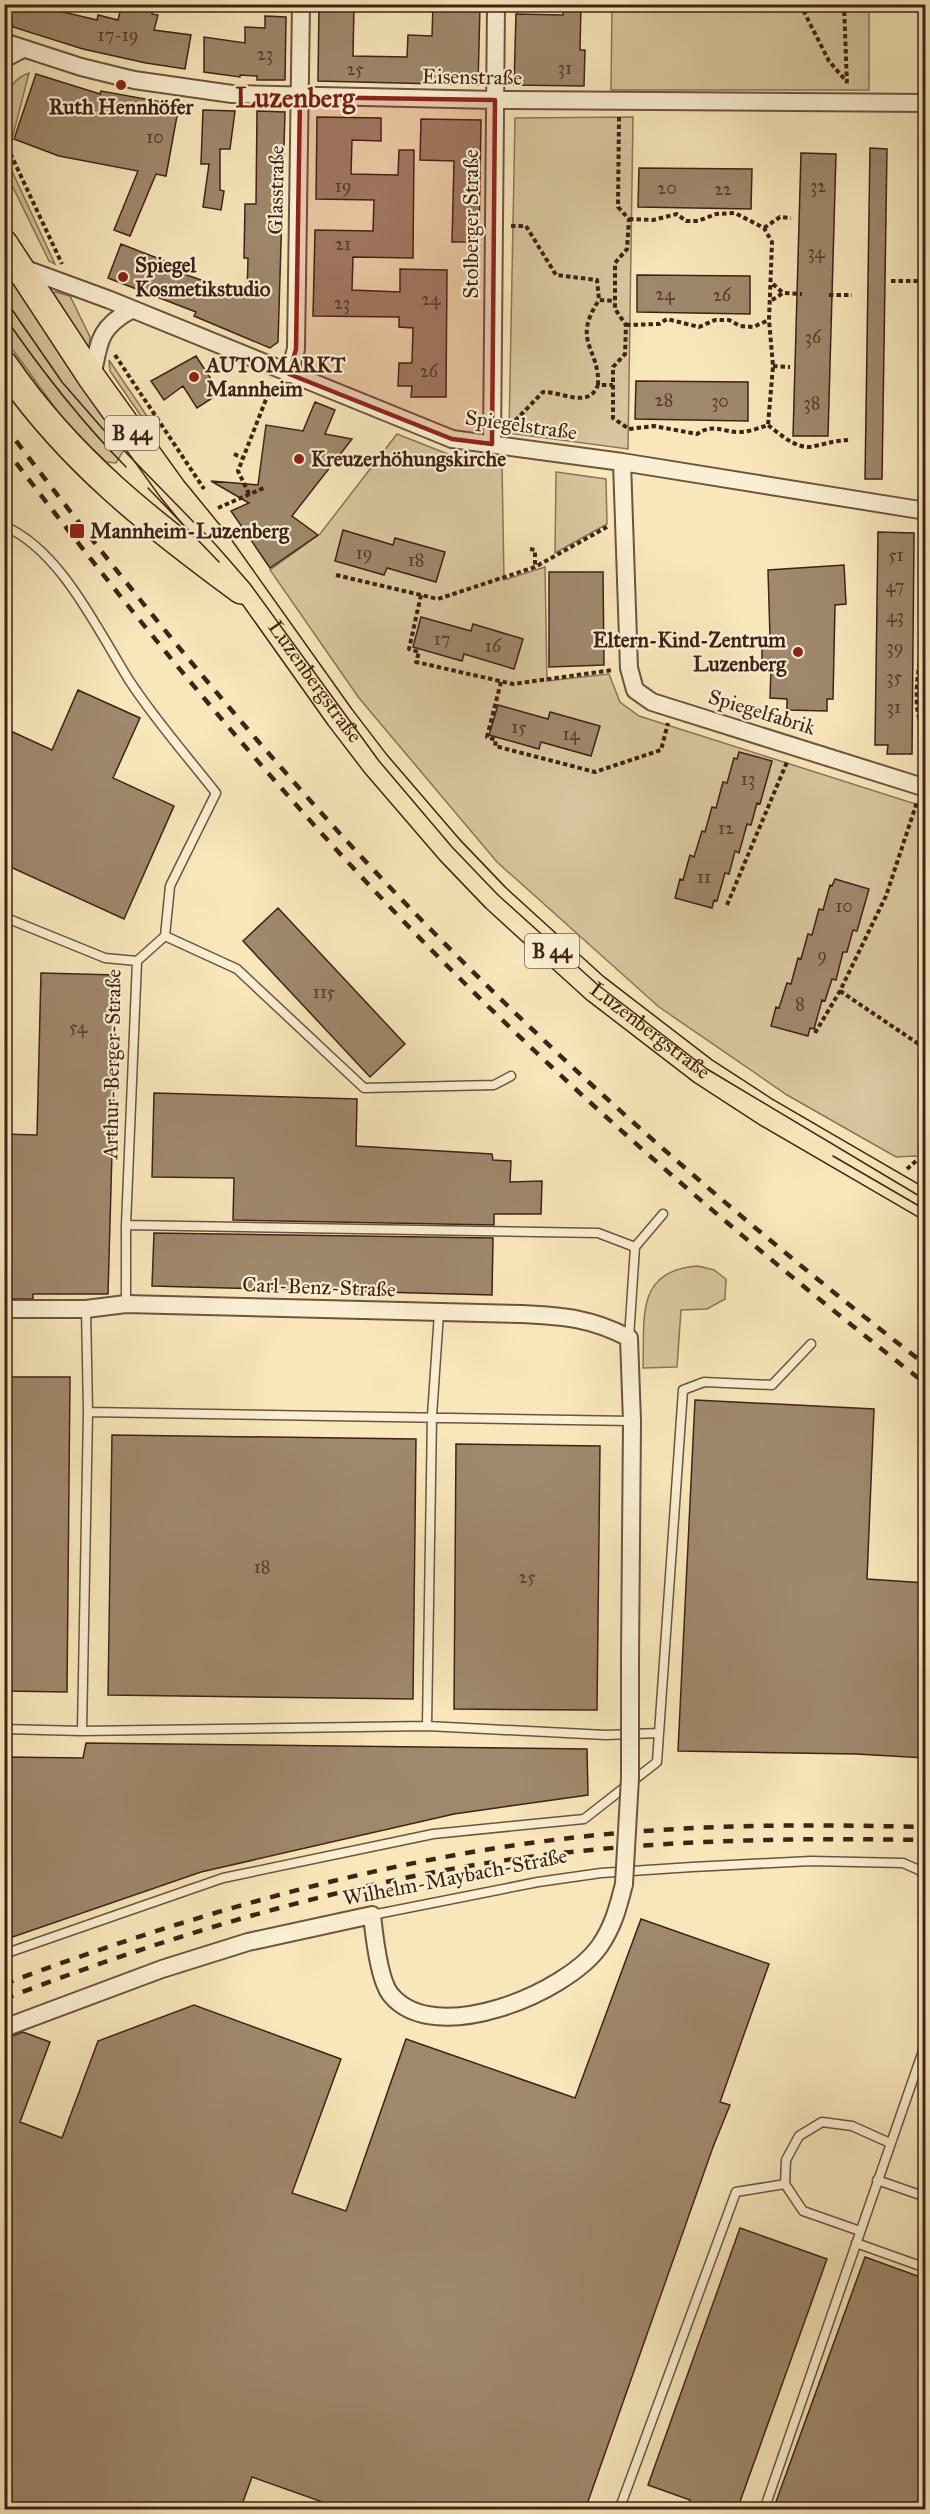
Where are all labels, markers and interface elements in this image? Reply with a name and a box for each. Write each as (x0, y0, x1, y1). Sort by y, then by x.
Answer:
house number: 17-19 (98, 24, 138, 46)
house number: 23 (257, 43, 273, 65)
house number: 31 (558, 57, 572, 79)
house number: 25 (346, 58, 364, 80)
street label: Eisenstraße (422, 63, 522, 91)
marker: Ruth Hennhöfer (114, 78, 128, 92)
district label: Luzenberg (235, 81, 356, 115)
place label: Ruth Hennhöfer (49, 94, 194, 120)
house number: 10 (146, 126, 164, 148)
street label: Glasstraße (262, 145, 290, 235)
street label: Stolberger Straße (458, 149, 484, 299)
house number: 19 (335, 175, 351, 197)
house number: 32 (810, 175, 826, 197)
house number: 20 (657, 177, 677, 199)
house number: 22 (714, 178, 732, 200)
house number: 21 (335, 233, 351, 255)
house number: 34 (807, 241, 826, 263)
place label: Spiegel Kosmetikstudio (135, 252, 271, 302)
marker: Spiegel Kosmetikstudio (116, 270, 130, 284)
house number: 24 (656, 283, 675, 305)
house number: 26 (713, 284, 732, 306)
house number: 24 (422, 288, 441, 310)
house number: 23 (334, 292, 350, 314)
house number: 36 (805, 326, 822, 348)
place label: AUTOMARKT Mannheim (204, 352, 346, 402)
house number: 26 (420, 360, 439, 382)
marker: AUTOMARKT Mannheim (187, 370, 201, 384)
house number: 28 (655, 389, 673, 411)
house number: 30 (711, 390, 729, 412)
house number: 38 (804, 392, 820, 414)
street label: Spiegelstraße (463, 404, 579, 446)
road number: B 44 (105, 416, 159, 450)
place label: Kreuzerhöhungskirche (311, 446, 506, 472)
marker: Kreuzerhöhungskirche (292, 452, 306, 466)
place label: Mannheim-Luzenberg (90, 518, 290, 544)
marker: Mannheim-Luzenberg (68, 522, 86, 540)
house number: 19 (356, 542, 372, 564)
house number: 51 (888, 544, 904, 566)
house number: 18 (408, 549, 424, 571)
house number: 47 (886, 575, 904, 597)
house number: 43 (886, 605, 904, 627)
street label: Luzenbergstraße (262, 615, 368, 748)
place label: Eltern-Kind-Zentrum Luzenberg (593, 627, 787, 677)
house number: 17 (434, 628, 450, 650)
house number: 16 (485, 635, 502, 657)
house number: 39 (887, 636, 903, 658)
marker: Eltern-Kind-Zentrum Luzenberg (791, 645, 805, 659)
house number: 35 (886, 666, 902, 688)
street label: Spiegelfabrik (705, 683, 819, 741)
house number: 31 (887, 696, 901, 718)
house number: 15 (511, 716, 527, 738)
house number: 14 (562, 723, 581, 745)
house number: 13 (741, 768, 755, 790)
house number: 12 (718, 817, 734, 839)
house number: 11 (697, 866, 711, 888)
house number: 10 (835, 895, 853, 917)
road number: B 44 (525, 934, 579, 968)
house number: 9 (817, 944, 827, 966)
street label: Arthur-Berger-Straße (97, 968, 127, 1160)
street label: Luzenbergstraße (585, 976, 715, 1085)
house number: 115 (313, 981, 336, 1003)
house number: 8 (795, 993, 805, 1015)
house number: 54 (69, 1016, 88, 1038)
street label: Carl-Benz-Straße (242, 1271, 396, 1303)
house number: 18 (254, 1556, 270, 1578)
house number: 25 (518, 1566, 536, 1588)
street label: Wilhelm-Maybach-Straße (341, 1842, 570, 1912)

